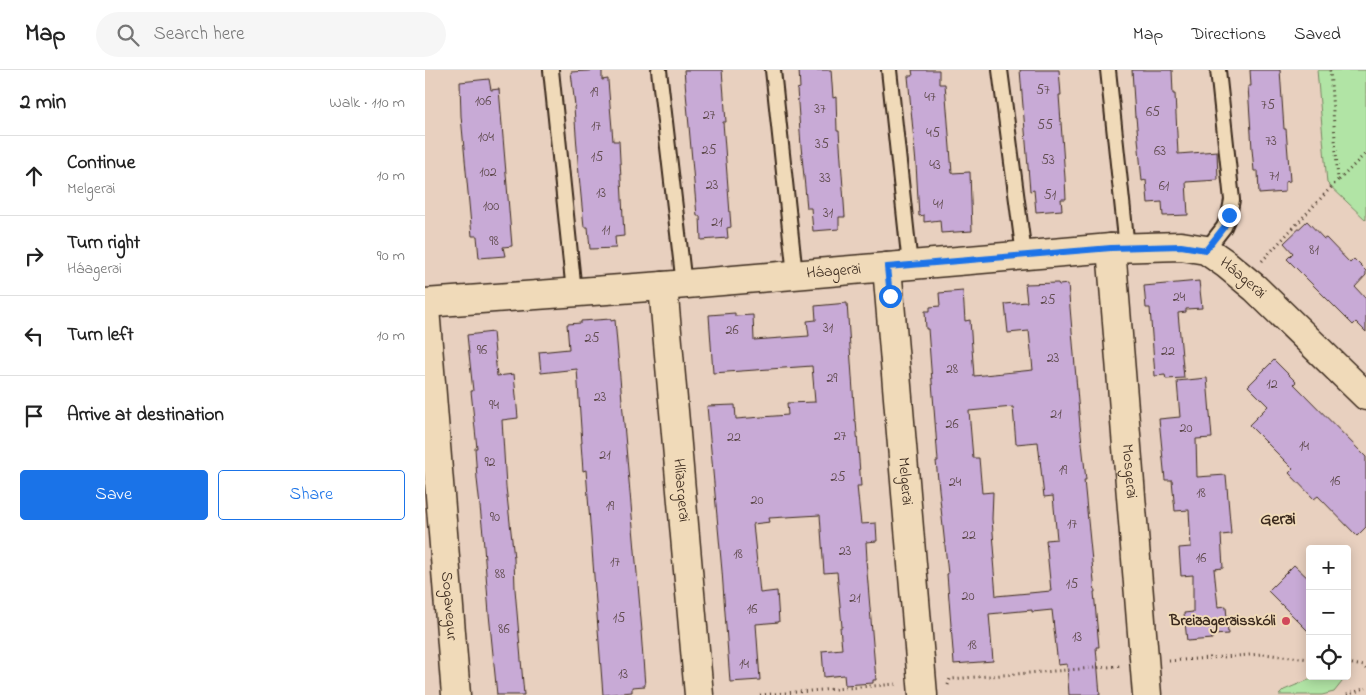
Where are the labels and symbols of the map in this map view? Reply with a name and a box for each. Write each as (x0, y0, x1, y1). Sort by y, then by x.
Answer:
house number: 57 (1036, 80, 1050, 101)
house number: 19 (590, 82, 599, 103)
house number: 47 (924, 87, 936, 108)
house number: 106 (475, 91, 491, 112)
house number: 75 (1261, 95, 1275, 116)
house number: 37 (814, 99, 826, 120)
house number: 65 (1146, 102, 1160, 123)
house number: 27 (703, 105, 716, 126)
house number: 55 (1037, 115, 1053, 136)
house number: 17 (591, 116, 601, 137)
house number: 45 (926, 123, 940, 144)
house number: 104 (478, 127, 494, 148)
house number: 73 (1265, 131, 1277, 152)
house number: 35 (815, 134, 829, 155)
house number: 25 (702, 140, 716, 161)
house number: 63 (1154, 141, 1166, 162)
house number: 15 (591, 147, 603, 168)
house number: 53 (1041, 150, 1055, 171)
house number: 43 (929, 155, 941, 176)
house number: 102 (479, 162, 497, 183)
house number: 71 (1269, 166, 1280, 187)
house number: 33 (819, 168, 831, 189)
house number: 23 (706, 175, 719, 196)
house number: 61 (1159, 176, 1170, 197)
house number: 13 (596, 183, 606, 204)
house number: 51 (1044, 185, 1057, 206)
house number: 41 (933, 194, 944, 215)
house number: 100 (483, 196, 499, 217)
house number: 31 (823, 203, 834, 224)
route end (1218, 204, 1241, 227)
house number: 21 (711, 212, 723, 233)
house number: 11 (602, 220, 611, 241)
house number: 98 (489, 231, 499, 252)
house number: 81 (1309, 240, 1319, 261)
street label: Háagerði (1215, 251, 1272, 305)
street label: Háagerði (805, 257, 862, 286)
route start (879, 285, 902, 308)
house number: 24 (1173, 287, 1186, 308)
house number: 25 (1041, 290, 1055, 311)
house number: 31 (823, 318, 834, 339)
house number: 26 (725, 320, 739, 341)
house number: 25 (585, 328, 599, 349)
house number: 96 (477, 340, 487, 361)
house number: 22 (1161, 341, 1175, 362)
house number: 23 (1047, 348, 1060, 369)
house number: 28 (946, 359, 958, 380)
house number: 29 (826, 368, 838, 389)
house number: 12 (1266, 374, 1278, 395)
house number: 23 (594, 387, 607, 408)
house number: 94 (489, 395, 499, 416)
house number: 21 (1050, 404, 1062, 425)
house number: 26 (945, 414, 959, 435)
house number: 20 (1179, 418, 1193, 439)
house number: 27 (834, 426, 847, 447)
house number: 22 (727, 427, 741, 448)
house number: 14 (1299, 436, 1309, 457)
street label: Mosgerði (1115, 443, 1143, 500)
house number: 21 (599, 445, 611, 466)
house number: 92 (484, 452, 496, 473)
street label: Melgerði (891, 456, 919, 506)
street label: Hlíðargerði (666, 457, 696, 523)
house number: 19 (1059, 460, 1068, 481)
house number: 25 (831, 467, 845, 488)
house number: 16 (1330, 471, 1340, 492)
house number: 24 (949, 472, 962, 493)
house number: 18 (1196, 483, 1206, 504)
house number: 20 (750, 490, 764, 511)
house number: 19 (606, 496, 615, 517)
house number: 90 (490, 507, 500, 528)
district label: Gerði (1260, 507, 1296, 533)
house number: 17 (1067, 514, 1077, 535)
house number: 22 (962, 525, 976, 546)
house number: 23 (839, 541, 852, 562)
house number: 18 (733, 544, 743, 565)
house number: 16 (1196, 548, 1206, 569)
house number: 17 (610, 552, 620, 573)
house number: 88 (495, 564, 505, 585)
street label: Sogavegur (434, 570, 464, 642)
house number: 15 (1066, 574, 1078, 595)
house number: 20 (961, 586, 975, 607)
house number: 21 (849, 588, 861, 609)
house number: 16 (747, 599, 757, 620)
house number: 15 (613, 608, 625, 629)
place label: Breiðagerðisskóli (1169, 609, 1276, 634)
marker: Breiðagerðisskóli (1280, 615, 1292, 627)
house number: 86 (498, 619, 510, 640)
house number: 13 (1072, 627, 1082, 648)
house number: 18 (967, 635, 977, 656)
house number: 14 (739, 654, 749, 675)
house number: 13 (618, 664, 628, 685)

